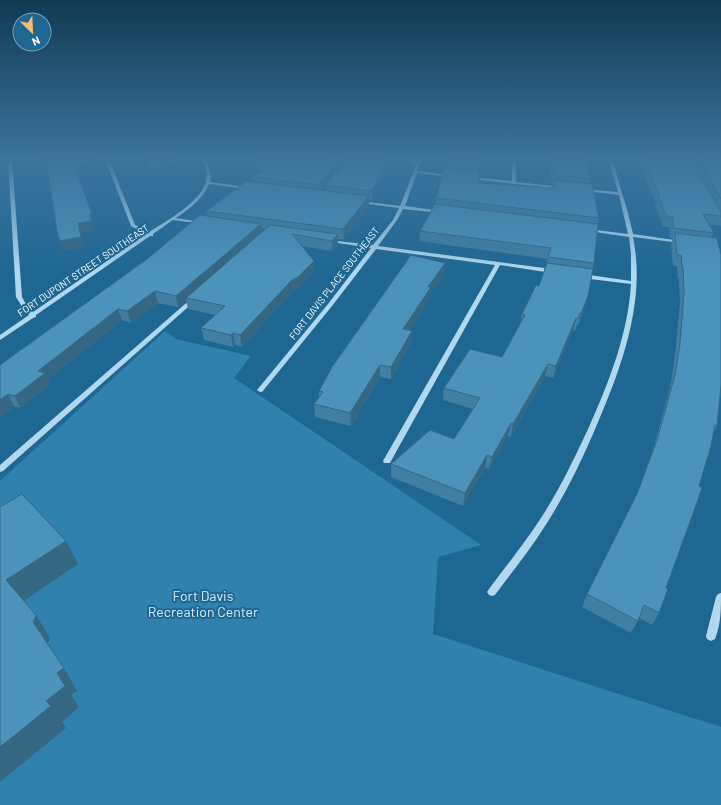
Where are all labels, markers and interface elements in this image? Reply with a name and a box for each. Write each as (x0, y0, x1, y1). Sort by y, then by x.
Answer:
north arrow (12, 12, 52, 52)
text: N (30, 34, 42, 49)
street label: FORT DUPONT STREET SOUTHEAST (15, 221, 151, 319)
street label: FORT DAVIS PLACE SOUTHEAST (286, 224, 382, 342)
park label: Fort Davis Recreation Center (148, 587, 258, 620)

